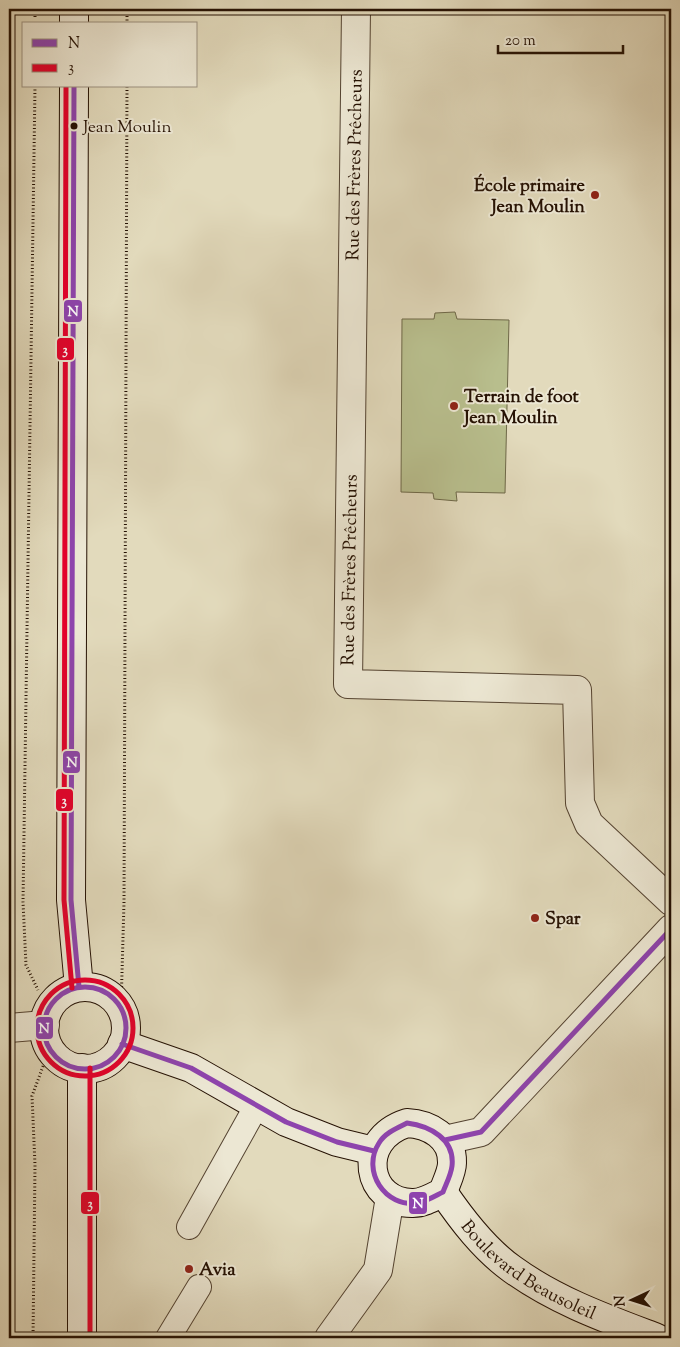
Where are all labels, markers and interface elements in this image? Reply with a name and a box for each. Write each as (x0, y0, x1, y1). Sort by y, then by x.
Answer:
legend (22, 22, 198, 88)
scale bar (498, 22, 622, 54)
text: 20 m (505, 31, 536, 52)
text: N (68, 34, 80, 55)
text: 3 (68, 58, 74, 79)
street label: Rue des Frères Prêcheurs (341, 69, 371, 261)
place label: Jean Moulin (82, 116, 171, 140)
marker: Jean Moulin (69, 121, 79, 131)
place label: École primaire Jean Moulin (474, 173, 586, 221)
marker: École primaire Jean Moulin (589, 189, 601, 201)
line badge: N (63, 299, 83, 323)
text: N (67, 303, 79, 323)
line badge: 3 (56, 337, 75, 361)
text: 3 (62, 341, 68, 361)
place label: Terrain de foot Jean Moulin (462, 385, 580, 432)
marker: Terrain de foot Jean Moulin (448, 400, 460, 412)
street label: Rue des Frères Prêcheurs (336, 474, 366, 666)
line badge: N (62, 750, 81, 774)
text: N (66, 754, 78, 774)
line badge: 3 (55, 788, 74, 812)
text: 3 (61, 792, 67, 812)
place label: Spar (545, 907, 581, 933)
marker: Spar (529, 912, 541, 924)
line badge: N (35, 1016, 54, 1040)
text: N (38, 1020, 50, 1040)
line badge: 3 (80, 1191, 100, 1215)
line badge: N (408, 1191, 428, 1215)
text: 3 (87, 1195, 93, 1215)
text: N (412, 1195, 424, 1215)
street label: Boulevard Beausoleil (453, 1215, 599, 1328)
place label: Avia (199, 1258, 236, 1284)
marker: Avia (183, 1263, 195, 1275)
north arrow (608, 1274, 658, 1324)
text: N (611, 1294, 631, 1307)

